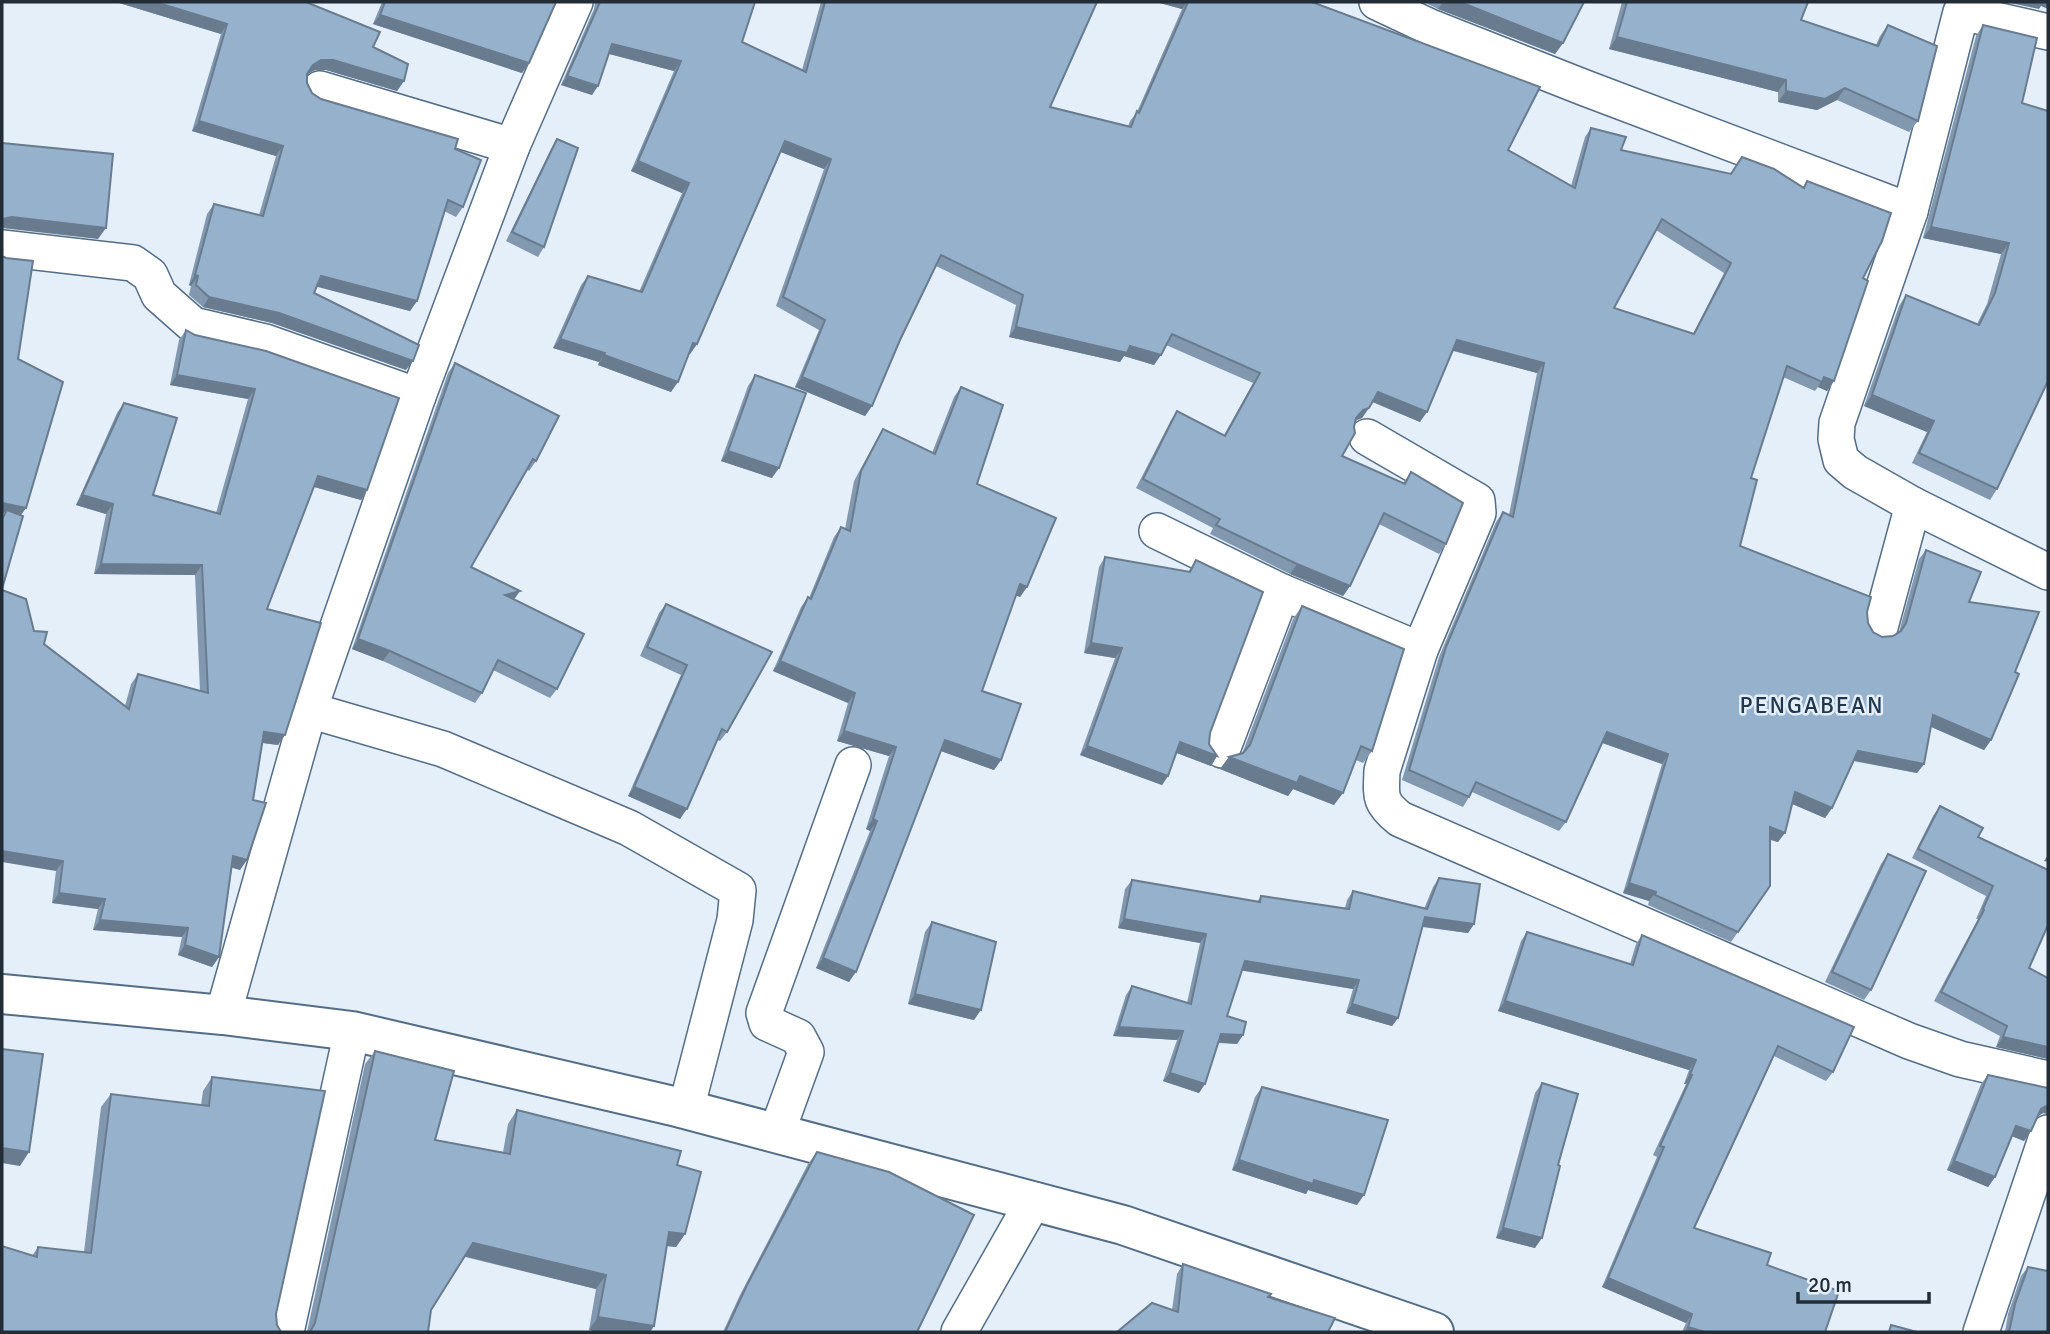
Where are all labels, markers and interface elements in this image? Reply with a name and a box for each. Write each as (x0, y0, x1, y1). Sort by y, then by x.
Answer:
district label: PENGABEAN (1739, 691, 1885, 720)
scale bar (1798, 1260, 1929, 1304)
text: 20 m (1808, 1272, 1852, 1298)

